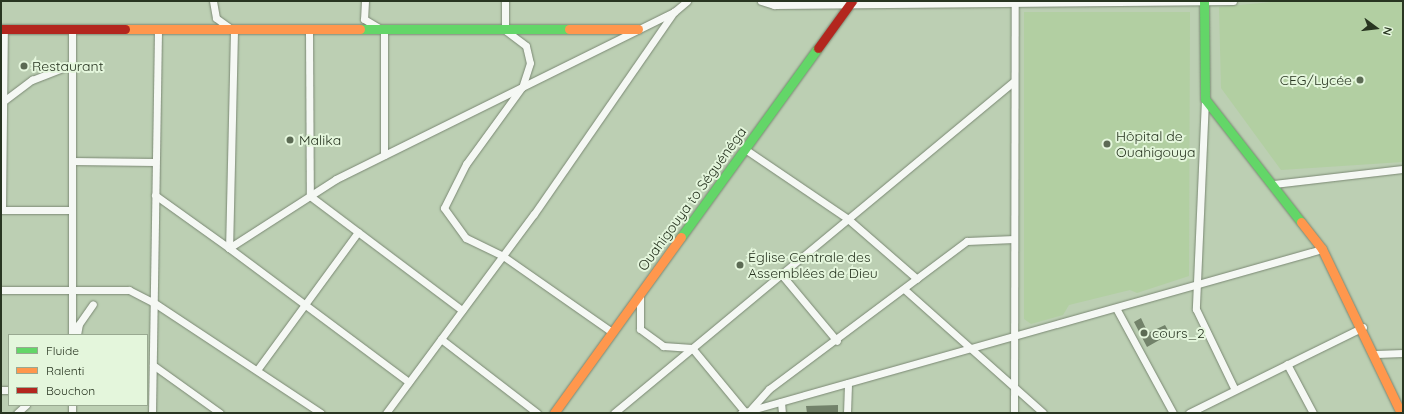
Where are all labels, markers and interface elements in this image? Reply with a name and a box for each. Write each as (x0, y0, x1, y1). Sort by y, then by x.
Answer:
north arrow (1356, 8, 1396, 48)
text: N (1380, 25, 1395, 37)
place label: Restaurant (32, 58, 103, 74)
marker: Restaurant (19, 61, 29, 71)
place label: CEG/Lycée (1280, 72, 1352, 88)
marker: CEG/Lycée (1355, 75, 1365, 85)
street label: Ouahigouya to Séguénéga (634, 124, 750, 274)
place label: Hôpital de Ouahigouya (1116, 128, 1195, 160)
place label: Malika (299, 132, 341, 148)
marker: Malika (284, 134, 296, 146)
marker: Hôpital de Ouahigouya (1101, 138, 1113, 150)
place label: Église Centrale des Assemblées de Dieu (748, 249, 878, 282)
marker: Église Centrale des Assemblées de Dieu (735, 260, 745, 270)
place label: cours_2 (1152, 325, 1205, 341)
marker: cours_2 (1139, 328, 1149, 338)
legend (8, 334, 148, 406)
text: Fluide (46, 343, 79, 358)
text: Ralenti (46, 363, 84, 378)
text: Bouchon (46, 383, 95, 398)

